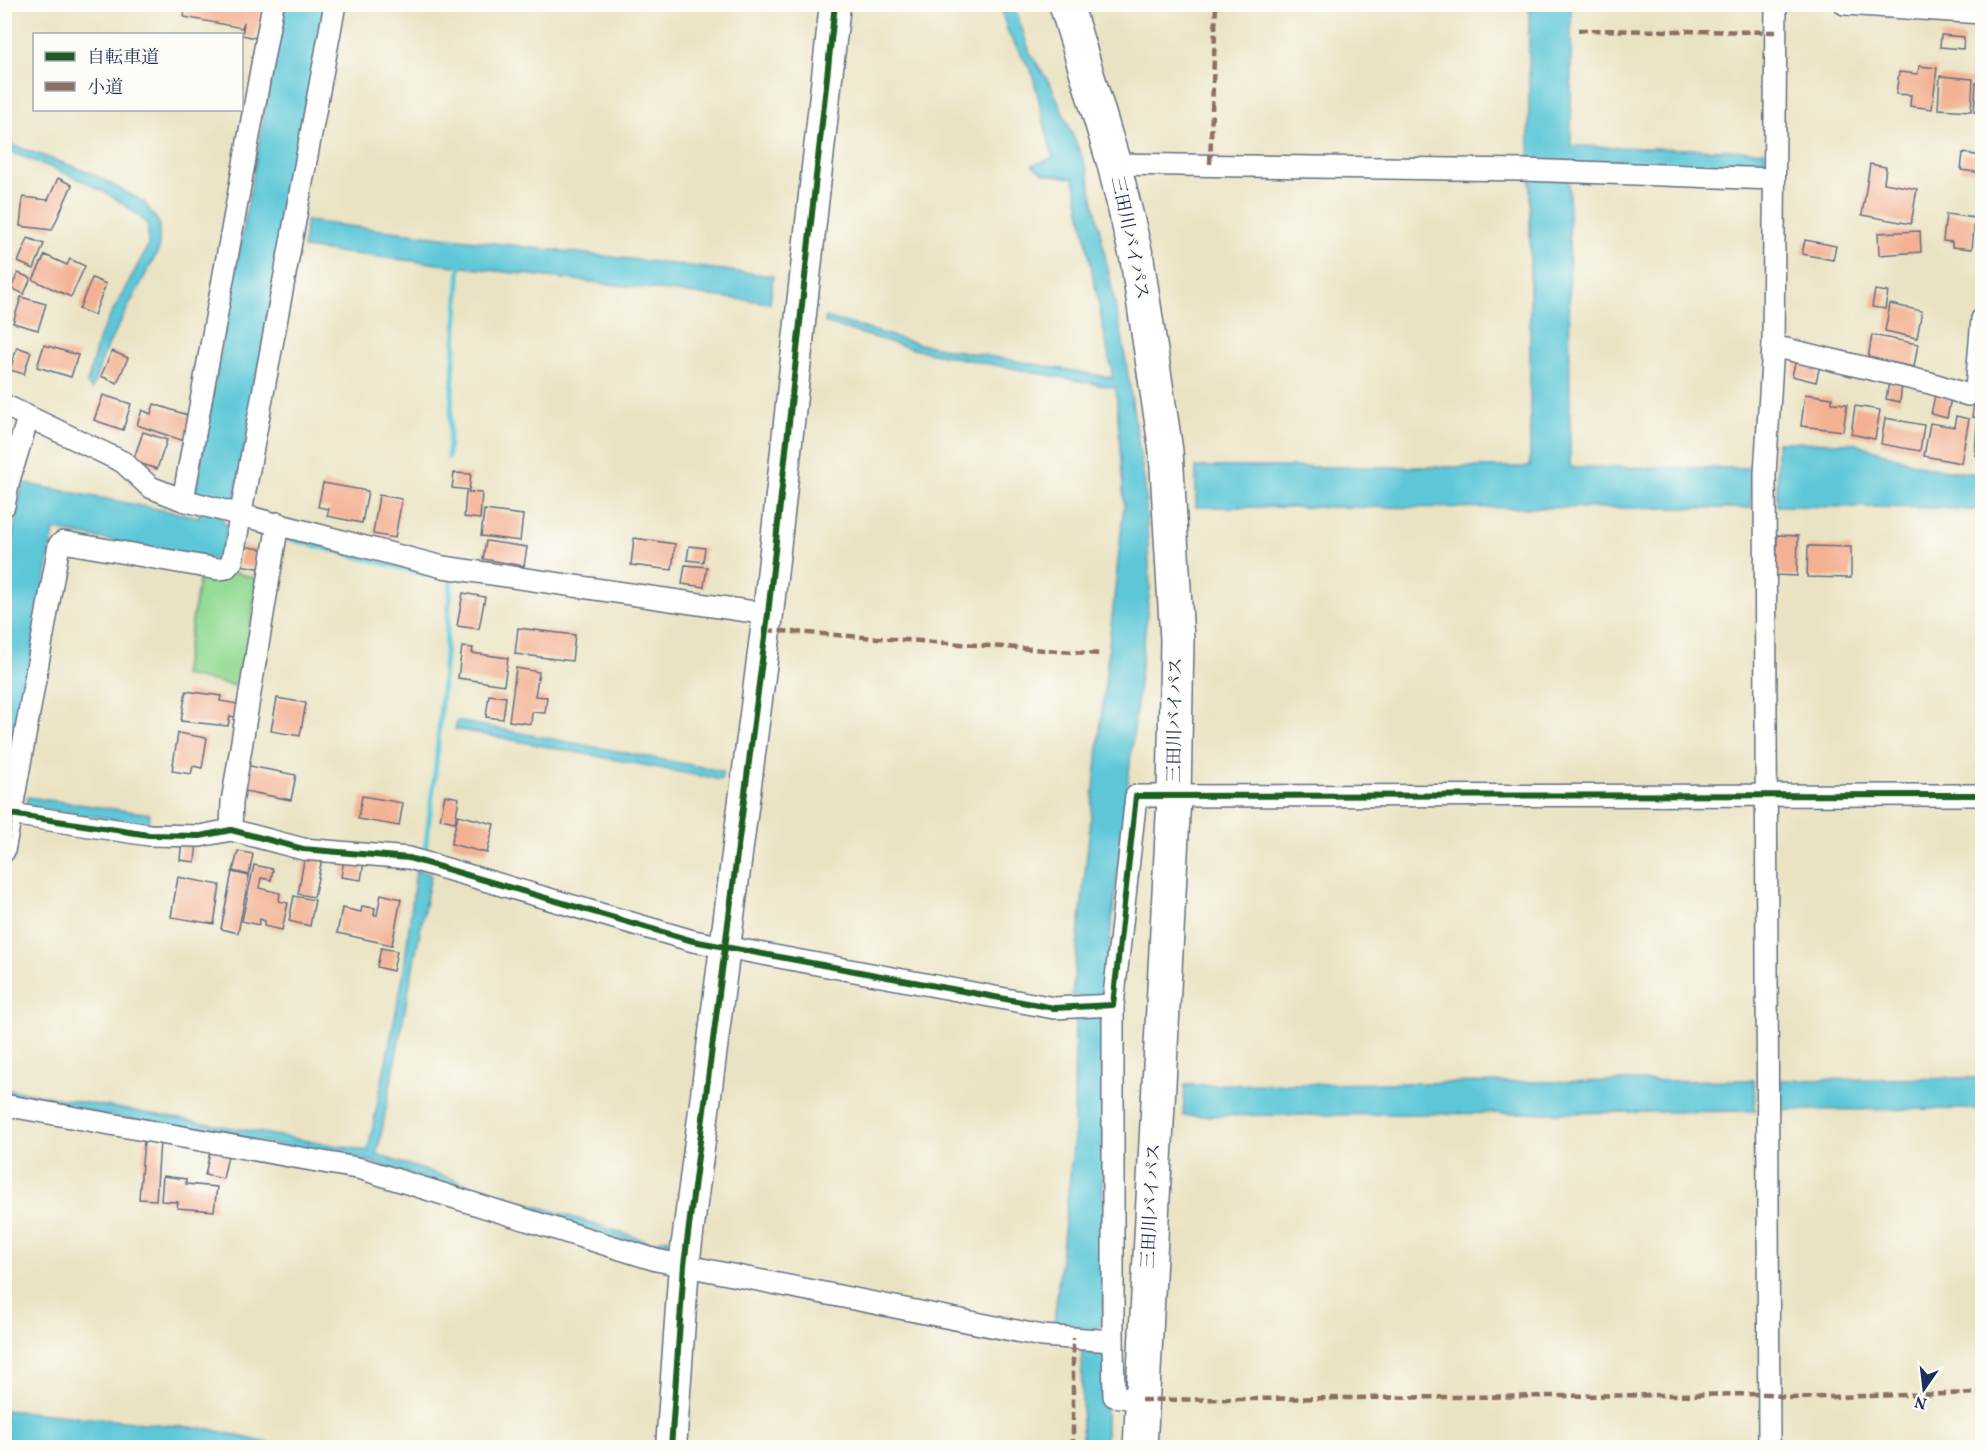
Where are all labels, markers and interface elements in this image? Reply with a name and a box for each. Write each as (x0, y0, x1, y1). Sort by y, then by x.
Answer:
legend (33, 33, 243, 111)
text: 自転車道 (87, 46, 159, 71)
text: 小道 (87, 76, 123, 101)
street label: 三田川バイパス (1104, 174, 1154, 302)
street label: 三田川バイパス (1162, 657, 1190, 783)
street label: 三田川バイパス (1136, 1143, 1168, 1269)
north arrow (1894, 1359, 1954, 1419)
text: N (1912, 1389, 1929, 1414)

